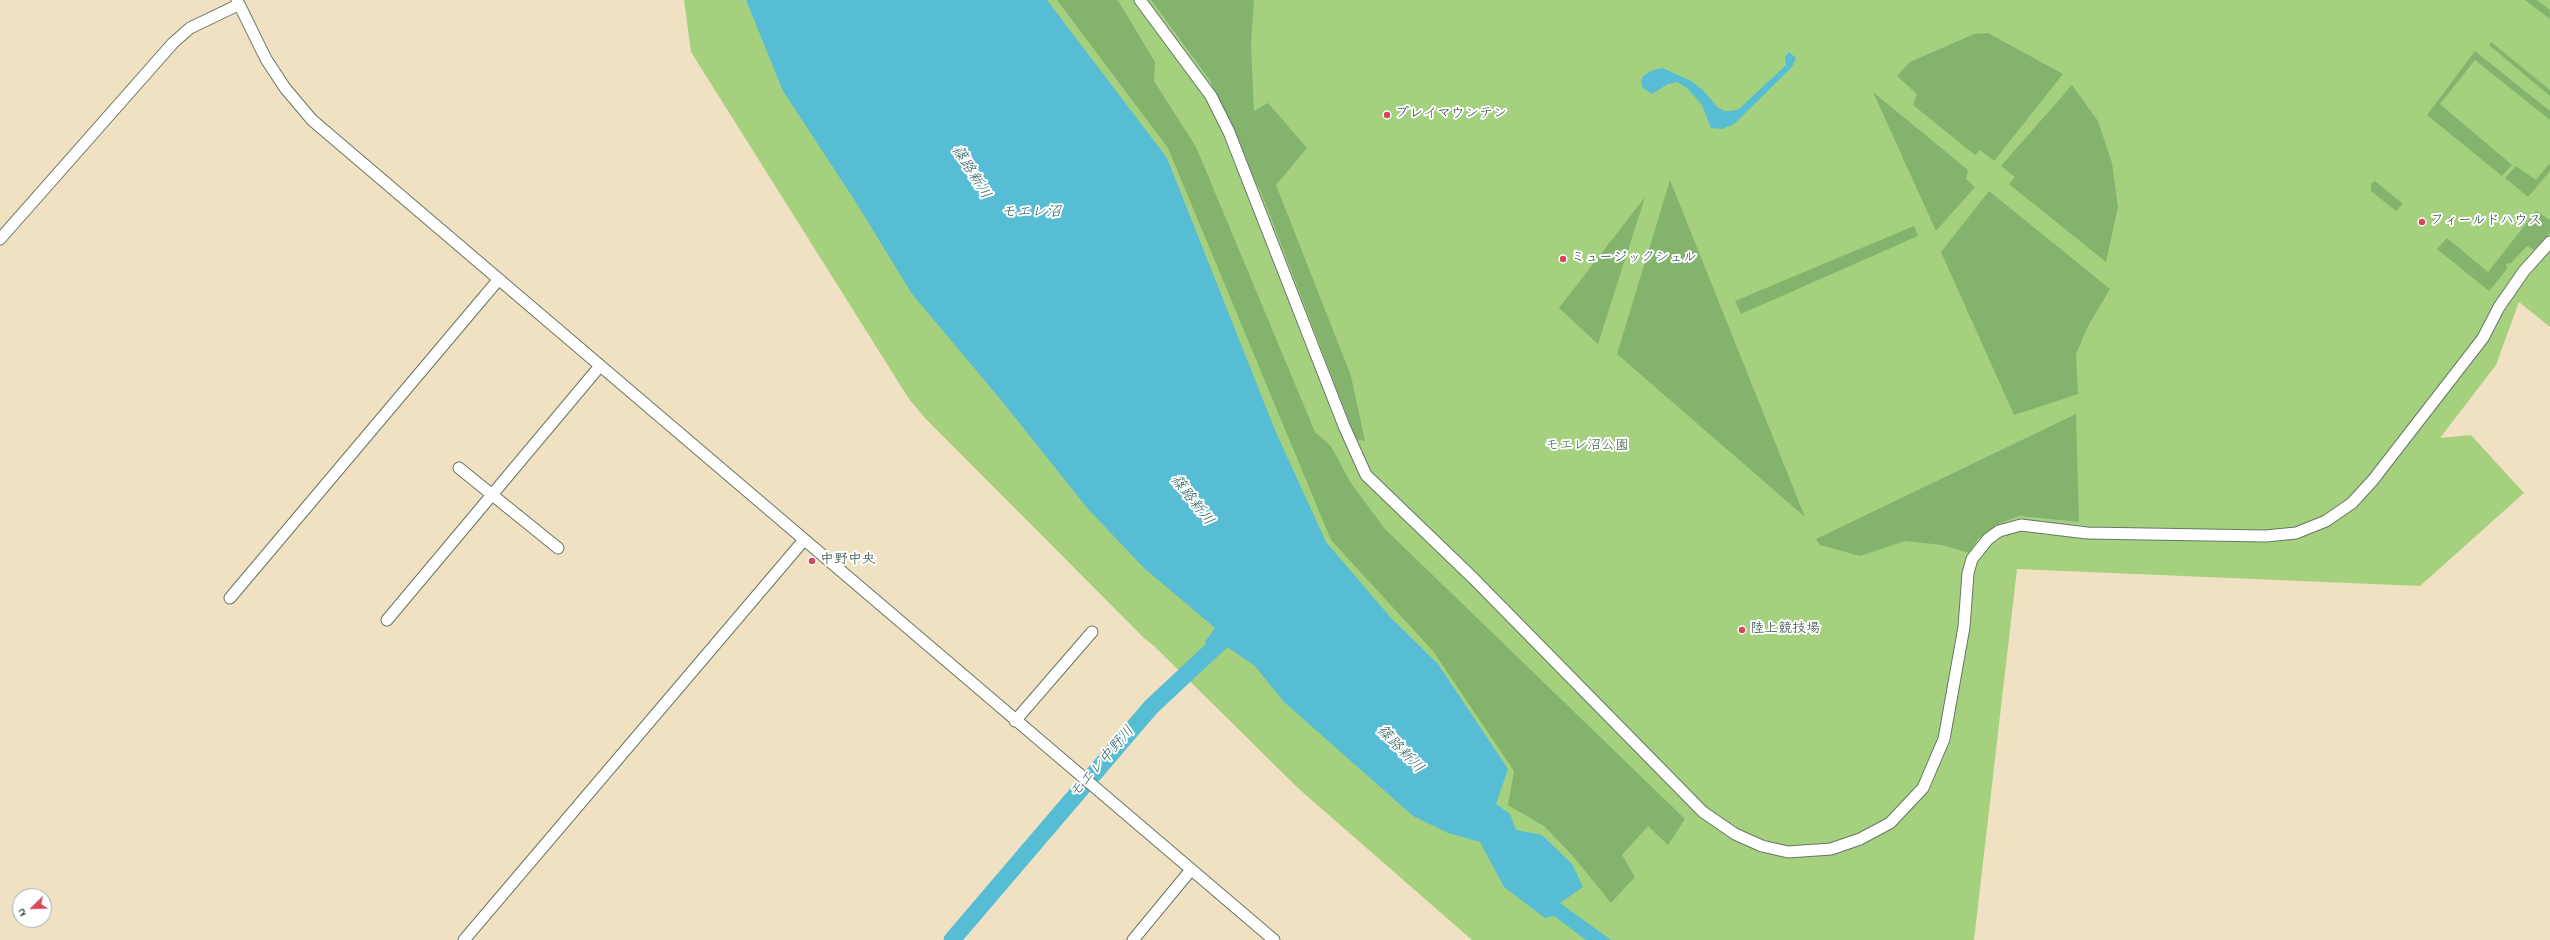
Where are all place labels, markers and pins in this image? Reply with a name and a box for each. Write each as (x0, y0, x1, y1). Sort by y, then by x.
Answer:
place label: プレイマウンテン (1395, 107, 1507, 123)
marker: プレイマウンテン (1382, 110, 1392, 120)
place label: フィールドハウス (2430, 214, 2542, 230)
marker: フィールドハウス (2417, 217, 2427, 227)
place label: ミュージックシェル (1571, 251, 1697, 267)
marker: ミュージックシェル (1558, 254, 1568, 264)
place label: 中野中央 (820, 553, 876, 569)
marker: 中野中央 (807, 556, 817, 566)
place label: 陸上競技場 (1750, 622, 1820, 638)
marker: 陸上競技場 (1737, 625, 1747, 635)

